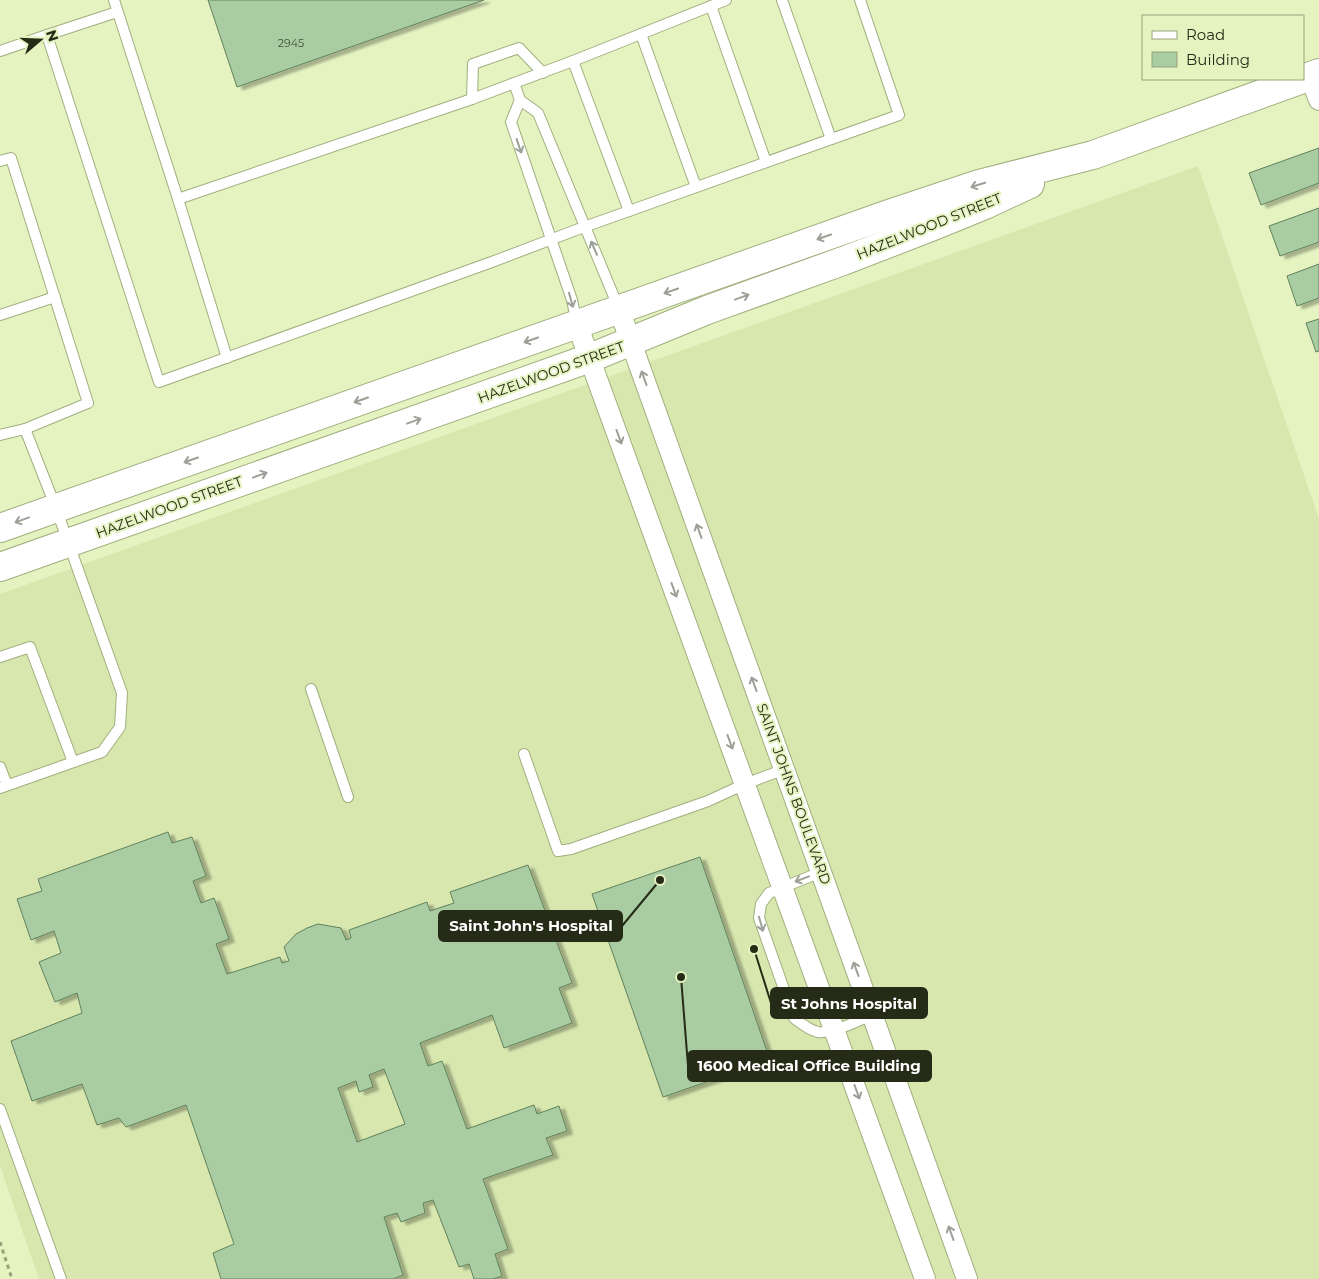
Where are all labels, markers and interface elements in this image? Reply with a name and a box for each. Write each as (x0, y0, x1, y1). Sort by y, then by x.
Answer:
north arrow (15, 15, 65, 65)
legend (1142, 15, 1304, 80)
text: Road (1186, 25, 1225, 44)
text: N (42, 27, 63, 44)
house number: 2945 (278, 36, 304, 50)
text: Building (1186, 50, 1250, 69)
one-way arrow (515, 137, 524, 153)
one-way arrow (970, 180, 986, 190)
street label: HAZELWOOD STREET (854, 189, 1004, 263)
one-way arrow (817, 233, 832, 242)
one-way arrow (588, 241, 598, 256)
one-way arrow (663, 287, 679, 296)
one-way arrow (567, 291, 576, 307)
one-way arrow (733, 292, 749, 301)
one-way arrow (524, 336, 539, 345)
street label: HAZELWOOD STREET (475, 337, 627, 407)
one-way arrow (639, 371, 648, 387)
one-way arrow (354, 396, 369, 405)
one-way arrow (405, 416, 421, 425)
one-way arrow (615, 429, 624, 444)
one-way arrow (184, 456, 200, 465)
one-way arrow (252, 470, 268, 479)
street label: HAZELWOOD STREET (93, 472, 245, 542)
one-way arrow (14, 516, 30, 525)
one-way arrow (694, 524, 703, 539)
one-way arrow (670, 581, 679, 597)
one-way arrow (749, 676, 759, 692)
street label: SAINT JOHNS BOULEVARD (753, 701, 835, 887)
one-way arrow (726, 734, 735, 750)
one-way arrow (795, 875, 810, 885)
callout: Saint John's Hospital (439, 911, 622, 941)
text: Saint John's Hospital (449, 916, 613, 935)
one-way arrow (757, 916, 767, 932)
one-way arrow (851, 962, 860, 977)
callout: St Johns Hospital (771, 988, 927, 1018)
text: St Johns Hospital (781, 994, 917, 1013)
callout: 1600 Medical Office Building (688, 1051, 931, 1081)
text: 1600 Medical Office Building (697, 1056, 921, 1075)
one-way arrow (853, 1083, 862, 1099)
one-way arrow (946, 1226, 955, 1241)

